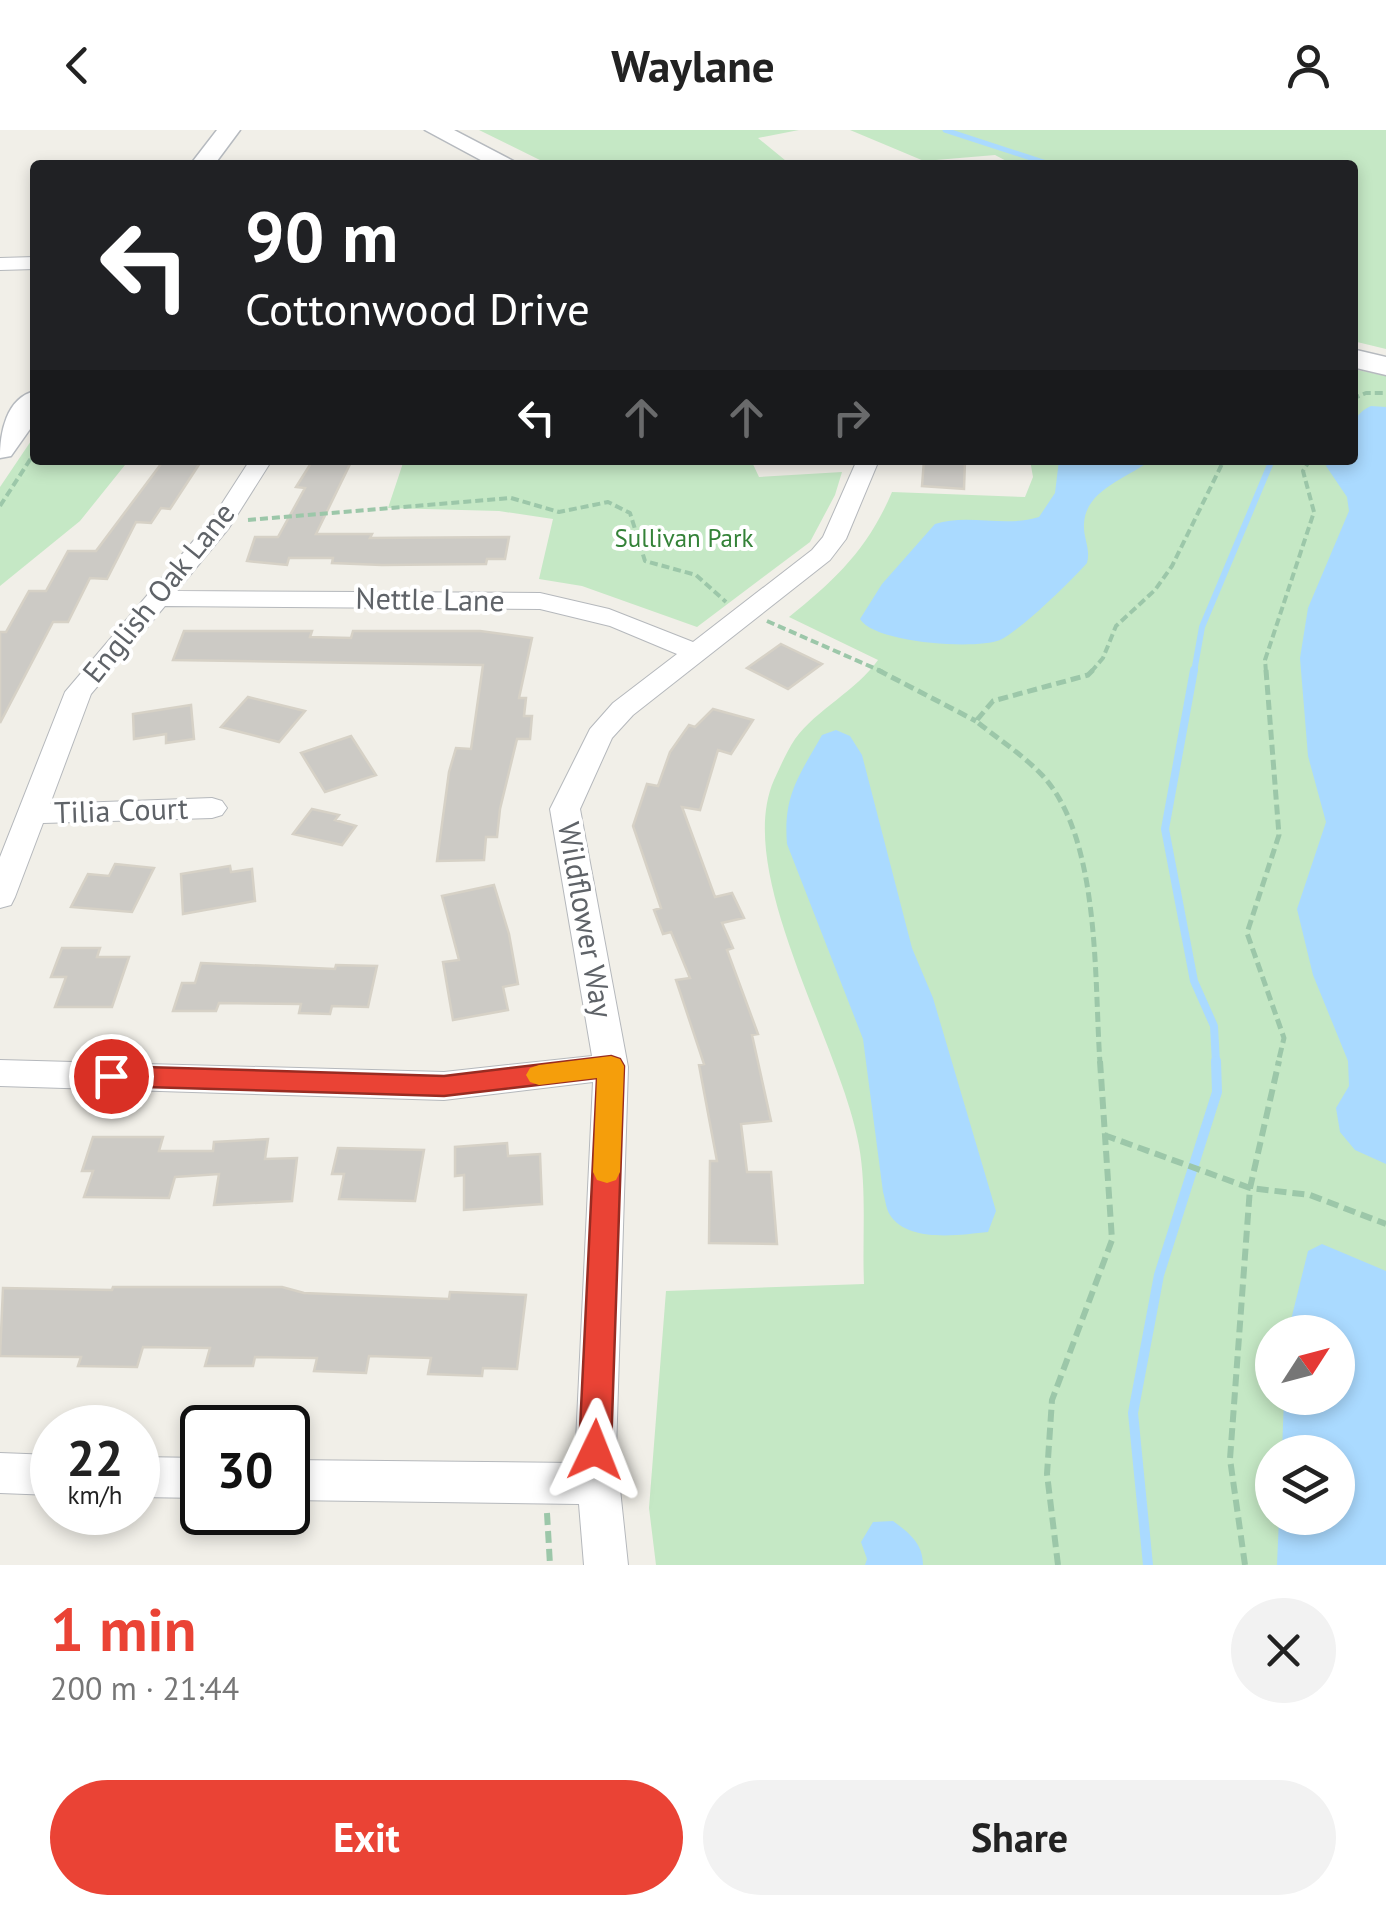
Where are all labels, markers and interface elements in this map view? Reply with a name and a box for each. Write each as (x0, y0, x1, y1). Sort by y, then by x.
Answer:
text: Waylane (611, 36, 775, 94)
icon: back (50, 38, 105, 93)
icon: person (1281, 38, 1336, 93)
text: 90 m (245, 191, 398, 281)
icon: left (80, 200, 210, 330)
text: Cottonwood Drive (245, 279, 590, 337)
icon: left (509, 390, 564, 445)
icon: ahead (614, 390, 669, 445)
icon: ahead (719, 390, 774, 445)
icon: right (824, 390, 879, 445)
street label: English Oak Lane (73, 494, 242, 690)
park label: Sullivan Park (615, 522, 753, 554)
street label: Nettle Lane (355, 578, 505, 619)
street label: Tilia Court (53, 788, 189, 831)
street label: Wildflower Way (550, 819, 623, 1021)
pin (69, 1034, 154, 1119)
icon: arrive (84, 1049, 139, 1104)
north arrow (1255, 1315, 1355, 1415)
map controls (1255, 1315, 1355, 1535)
position arrow (543, 1398, 647, 1502)
speed limit sign: 30 (180, 1405, 310, 1535)
text: 22 (67, 1425, 123, 1490)
button: layers (1255, 1435, 1355, 1535)
text: km/h (68, 1479, 122, 1511)
text: 1 min (50, 1590, 196, 1668)
button: close (1231, 1598, 1336, 1703)
text: 200 m · 21:44 (50, 1667, 239, 1709)
button: Exit (50, 1780, 683, 1895)
button: Share (703, 1780, 1336, 1895)

